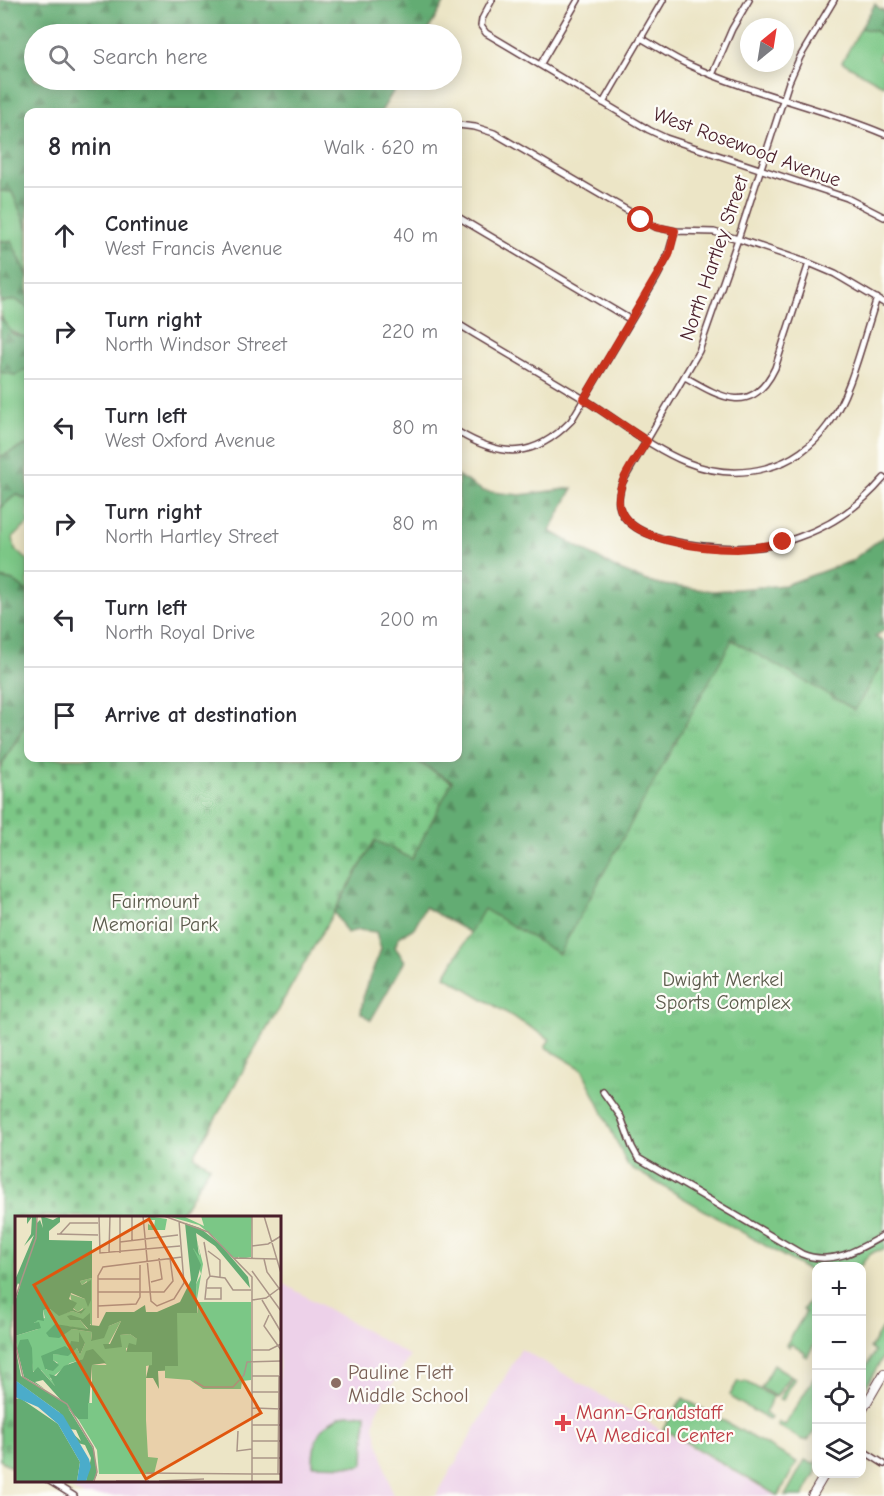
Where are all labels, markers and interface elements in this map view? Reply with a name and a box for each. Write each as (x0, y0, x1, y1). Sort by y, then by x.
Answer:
north arrow (740, 18, 794, 72)
search box (24, 24, 462, 90)
icon: search (45, 41, 78, 74)
text: Search here (93, 44, 208, 70)
street label: West Rosewood Avenue (650, 102, 844, 192)
text: 8 min (48, 132, 112, 162)
text: Walk · 620 m (324, 136, 438, 159)
street label: North Hartley Street (675, 171, 754, 344)
route start (627, 206, 653, 232)
text: Continue (105, 211, 188, 237)
icon: ahead (48, 219, 81, 252)
text: 40 m (393, 224, 438, 247)
text: West Francis Avenue (105, 237, 282, 260)
text: Turn right (105, 307, 202, 333)
icon: right (48, 315, 81, 348)
text: 220 m (382, 320, 438, 343)
text: North Windsor Street (105, 333, 287, 356)
text: Turn left (105, 403, 187, 429)
icon: left (48, 411, 81, 444)
text: 80 m (392, 416, 438, 439)
text: West Oxford Avenue (105, 429, 275, 452)
text: Turn right (105, 499, 202, 525)
icon: right (48, 507, 81, 540)
text: 80 m (392, 512, 438, 535)
text: North Hartley Street (105, 525, 278, 548)
route end (769, 528, 795, 554)
text: Turn left (105, 595, 187, 621)
icon: left (48, 603, 81, 636)
text: 200 m (380, 608, 438, 631)
text: North Royal Drive (105, 621, 255, 644)
icon: arrive (48, 699, 81, 732)
text: Arrive at destination (105, 702, 297, 728)
park label: Fairmount Memorial Park (92, 890, 218, 936)
park label: Dwight Merkel Sports Complex (656, 968, 791, 1014)
inset map (15, 1216, 280, 1481)
map controls (812, 1262, 866, 1478)
button: + (812, 1262, 866, 1316)
button: − (812, 1316, 866, 1370)
place label: Pauline Flett Middle School (348, 1361, 469, 1407)
button: locate (812, 1370, 866, 1424)
marker: Pauline Flett Middle School (329, 1376, 343, 1390)
place label: Mann-Grandstaff VA Medical Center (576, 1401, 733, 1447)
marker: Mann-Grandstaff VA Medical Center (554, 1414, 572, 1432)
button: layers (812, 1424, 866, 1478)

